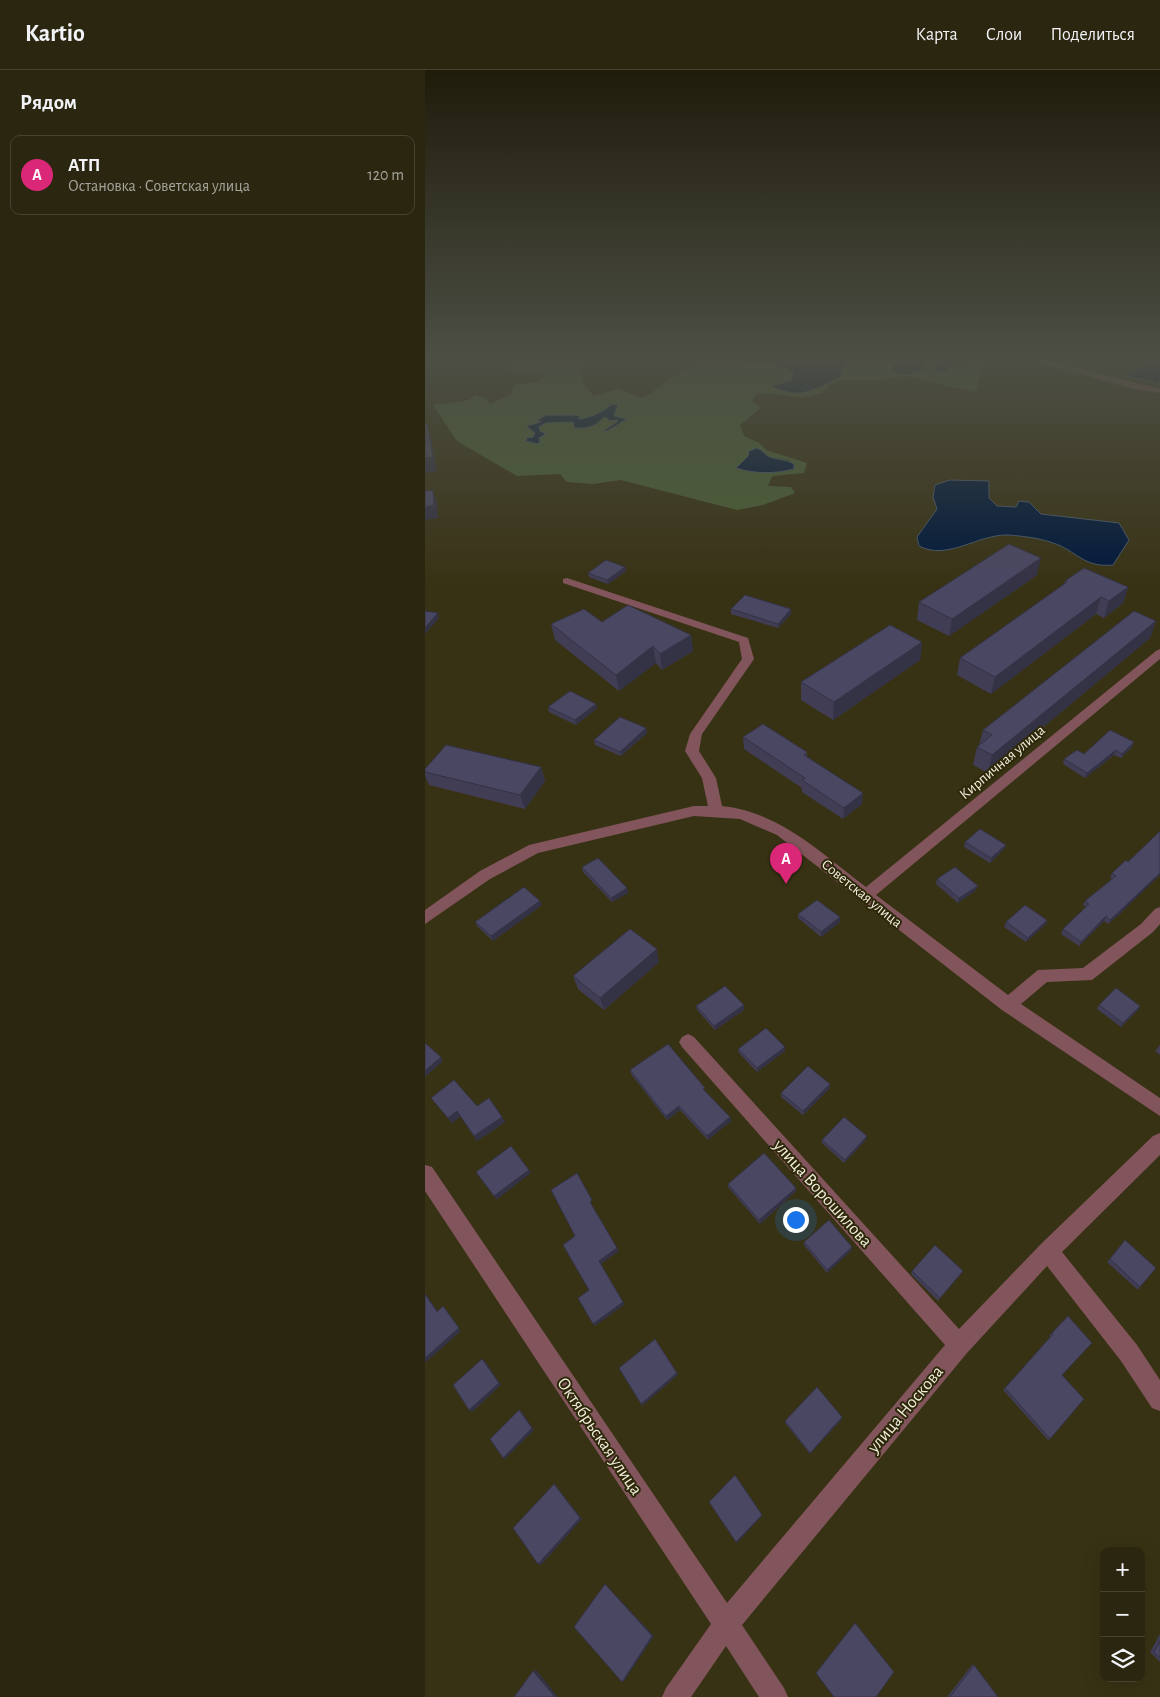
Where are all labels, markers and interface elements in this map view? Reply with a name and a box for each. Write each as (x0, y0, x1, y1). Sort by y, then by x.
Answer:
text: Kartio (25, 22, 85, 46)
text: Карта (916, 26, 958, 44)
text: Слои (986, 26, 1022, 44)
text: Поделиться (1050, 26, 1135, 44)
text: Рядом (20, 92, 77, 113)
text: АТП (68, 156, 101, 175)
text: A (32, 167, 42, 183)
text: 120 m (367, 167, 404, 183)
text: Остановка · Советская улица (68, 178, 250, 194)
street label: Кирпичная улица (957, 722, 1048, 802)
pin: A (770, 843, 802, 884)
street label: Советская улица (819, 856, 905, 930)
street label: улица Ворошилова (769, 1136, 875, 1251)
your location (783, 1207, 809, 1233)
street label: улица Носкова (864, 1363, 947, 1457)
street label: Октябрьская улица (553, 1374, 646, 1499)
map controls (1100, 1547, 1145, 1682)
button: + (1100, 1547, 1145, 1592)
button: − (1100, 1592, 1145, 1637)
button: layers (1100, 1637, 1145, 1682)

